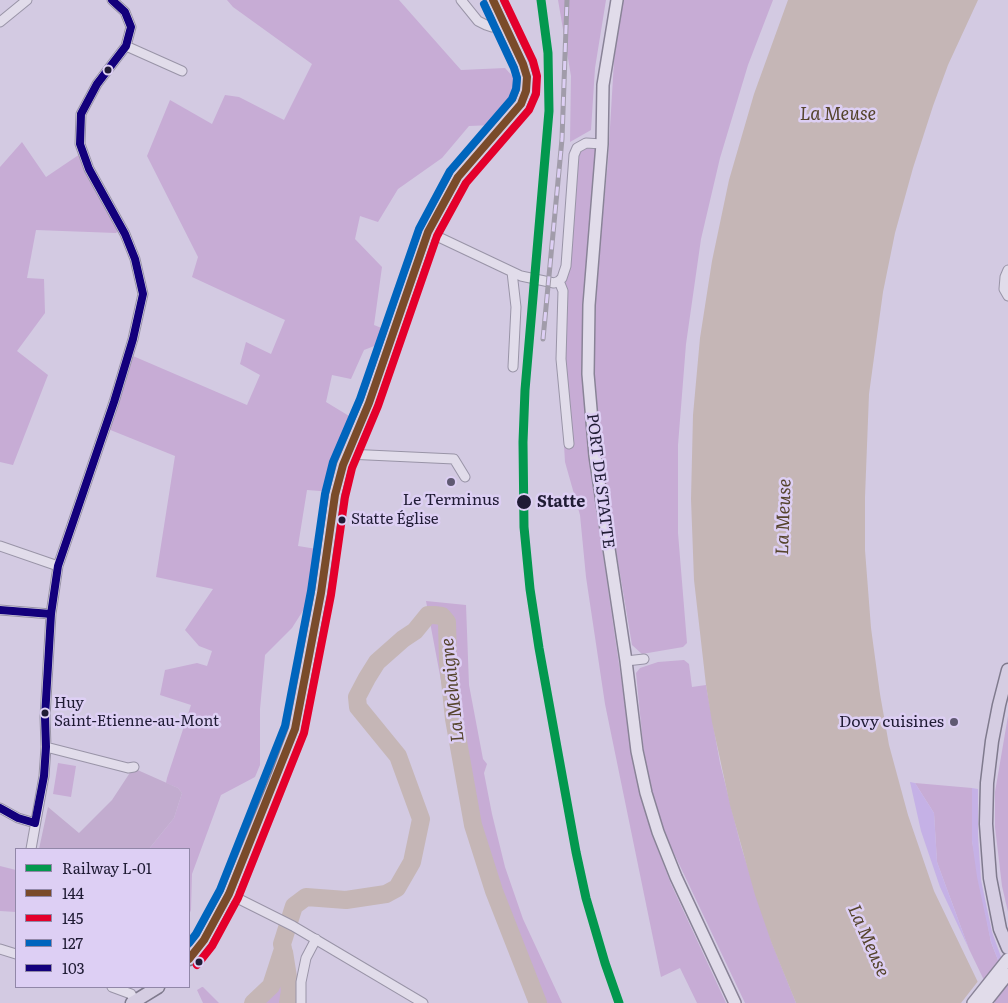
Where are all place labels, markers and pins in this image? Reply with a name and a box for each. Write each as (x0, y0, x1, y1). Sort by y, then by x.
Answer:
unlabelled marker (103, 65, 113, 75)
marker: Le Terminus (445, 476, 457, 488)
place label: Le Terminus (403, 490, 499, 510)
place label: Statte (537, 492, 585, 512)
marker: Statte (515, 493, 533, 511)
place label: Statte Église (351, 511, 439, 529)
marker: Statte Église (337, 515, 347, 525)
place label: Huy Saint-Etienne-au-Mont (54, 695, 219, 730)
marker: Huy Saint-Etienne-au-Mont (40, 708, 50, 718)
place label: Dovy cuisines (839, 712, 944, 732)
marker: Dovy cuisines (948, 716, 960, 728)
unlabelled marker (194, 957, 204, 967)

